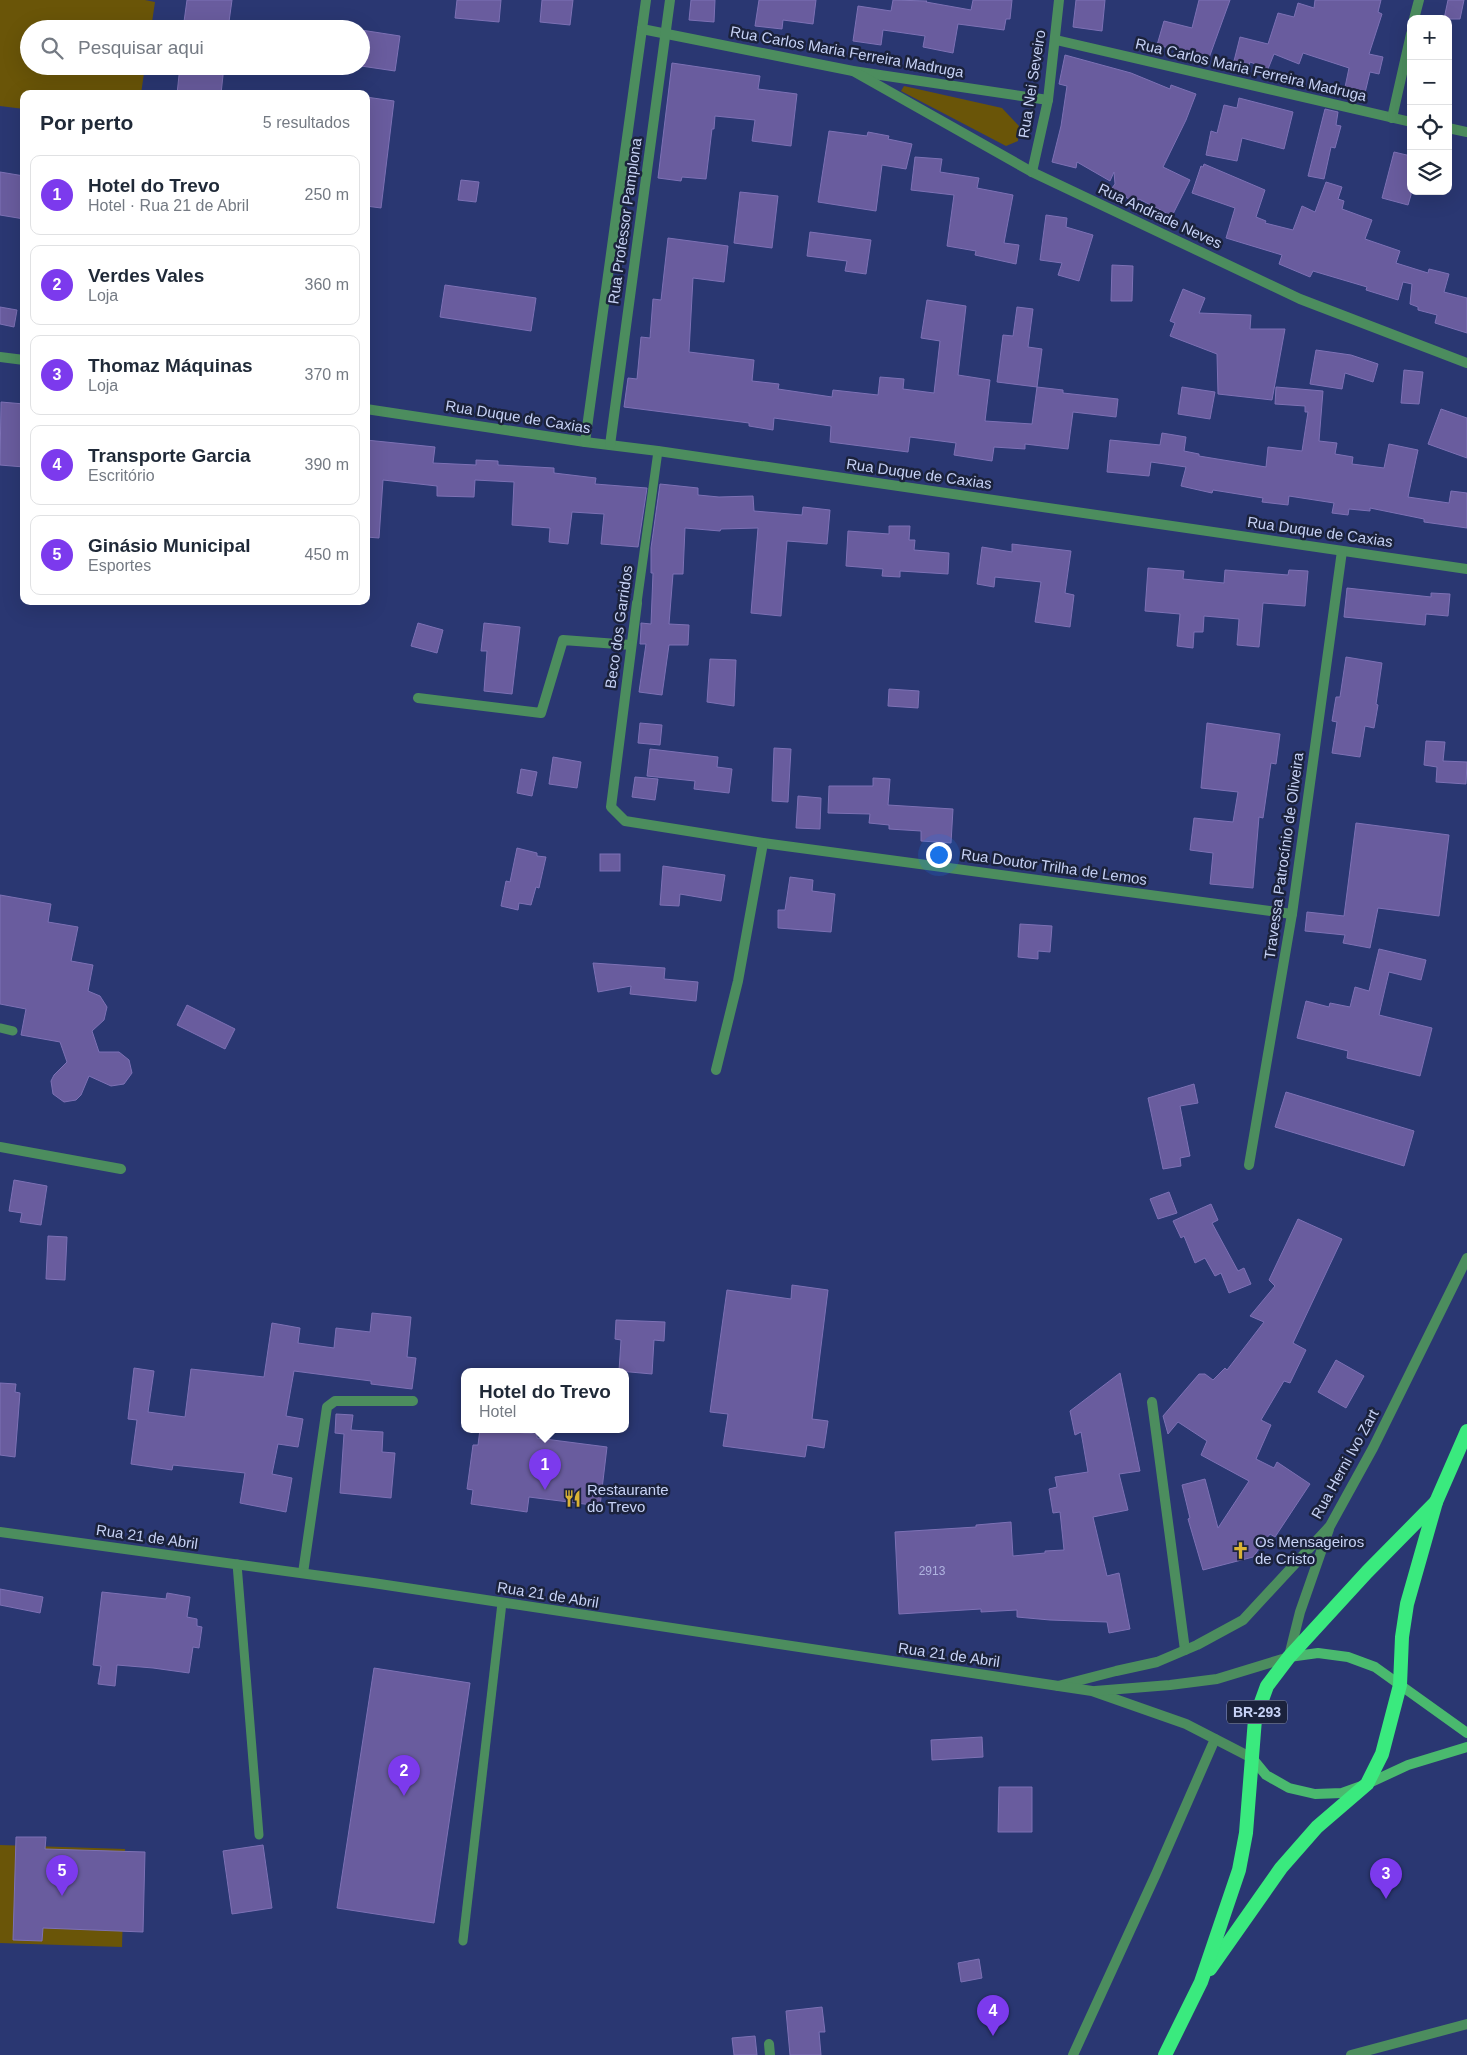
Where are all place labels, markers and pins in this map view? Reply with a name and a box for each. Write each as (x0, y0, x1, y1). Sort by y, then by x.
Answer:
pin: 1 (529, 1449, 561, 1490)
place label: Restaurante do Trevo (587, 1481, 669, 1515)
restaurant icon: Restaurante do Trevo (563, 1489, 583, 1509)
place label: Os Mensageiros de Cristo (1255, 1533, 1364, 1567)
church icon: Os Mensageiros de Cristo (1231, 1541, 1251, 1561)
pin: 2 (388, 1755, 420, 1796)
pin: 5 (46, 1855, 78, 1896)
pin: 3 (1370, 1858, 1402, 1899)
pin: 4 (977, 1995, 1009, 2036)

